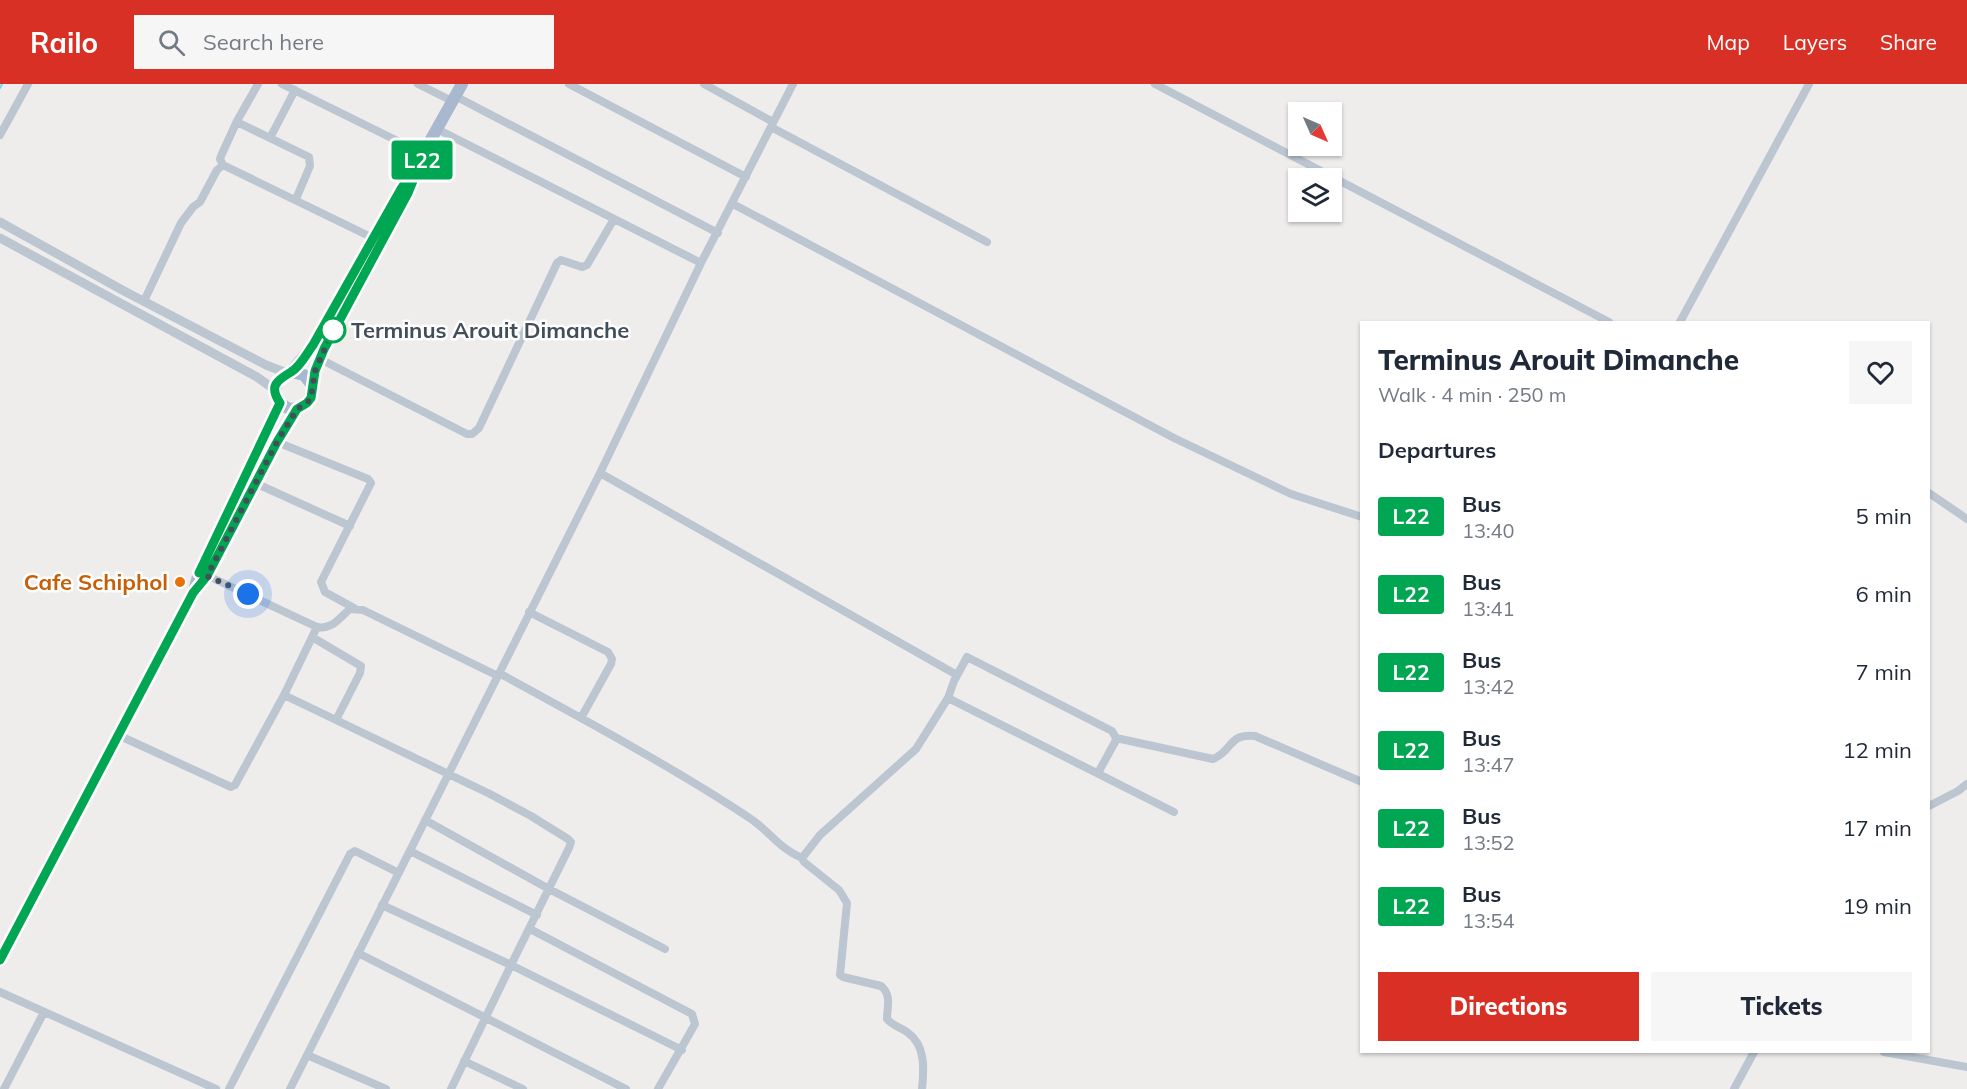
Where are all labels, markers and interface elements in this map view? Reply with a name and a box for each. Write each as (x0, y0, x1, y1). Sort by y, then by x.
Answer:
search box (134, 15, 554, 69)
text: Railo (30, 25, 98, 60)
icon: search (155, 26, 188, 59)
text: Search here (203, 28, 324, 56)
text: Map (1707, 29, 1750, 55)
text: Layers (1783, 29, 1847, 55)
text: Share (1880, 29, 1937, 55)
north arrow (1288, 102, 1342, 156)
map controls (1288, 102, 1342, 222)
line badge: L22 (388, 140, 456, 180)
text: L22 (404, 147, 440, 173)
button: layers (1288, 168, 1342, 222)
place label: Terminus Arouit Dimanche (351, 316, 629, 344)
marker: Terminus Arouit Dimanche (320, 317, 346, 343)
button: heart (1849, 341, 1912, 404)
text: Terminus Arouit Dimanche (1378, 342, 1739, 377)
text: Walk · 4 min · 250 m (1378, 382, 1566, 407)
text: Departures (1378, 436, 1496, 464)
text: Bus (1462, 490, 1501, 518)
text: 5 min (1856, 502, 1912, 530)
text: L22 (1393, 503, 1429, 529)
text: 13:40 (1462, 518, 1515, 543)
place label: Cafe Schiphol (24, 568, 168, 596)
text: Bus (1462, 568, 1501, 596)
marker: Cafe Schiphol (173, 575, 187, 589)
your location (233, 579, 263, 609)
text: 6 min (1856, 580, 1912, 608)
text: L22 (1393, 581, 1429, 607)
text: 13:41 (1462, 596, 1515, 621)
text: Bus (1462, 646, 1501, 674)
text: 7 min (1856, 658, 1912, 686)
text: L22 (1393, 659, 1429, 685)
text: 13:42 (1462, 674, 1515, 699)
text: Bus (1462, 724, 1501, 752)
text: 12 min (1842, 736, 1912, 764)
text: L22 (1393, 737, 1429, 763)
text: 13:47 (1462, 752, 1515, 777)
text: Bus (1462, 802, 1501, 830)
text: 17 min (1842, 814, 1912, 842)
text: L22 (1393, 815, 1429, 841)
text: 13:52 (1462, 830, 1515, 855)
text: Bus (1462, 880, 1501, 908)
text: 19 min (1842, 892, 1912, 920)
text: L22 (1393, 893, 1429, 919)
text: 13:54 (1462, 908, 1515, 933)
button: Directions (1378, 972, 1639, 1041)
button: Tickets (1651, 972, 1912, 1041)

